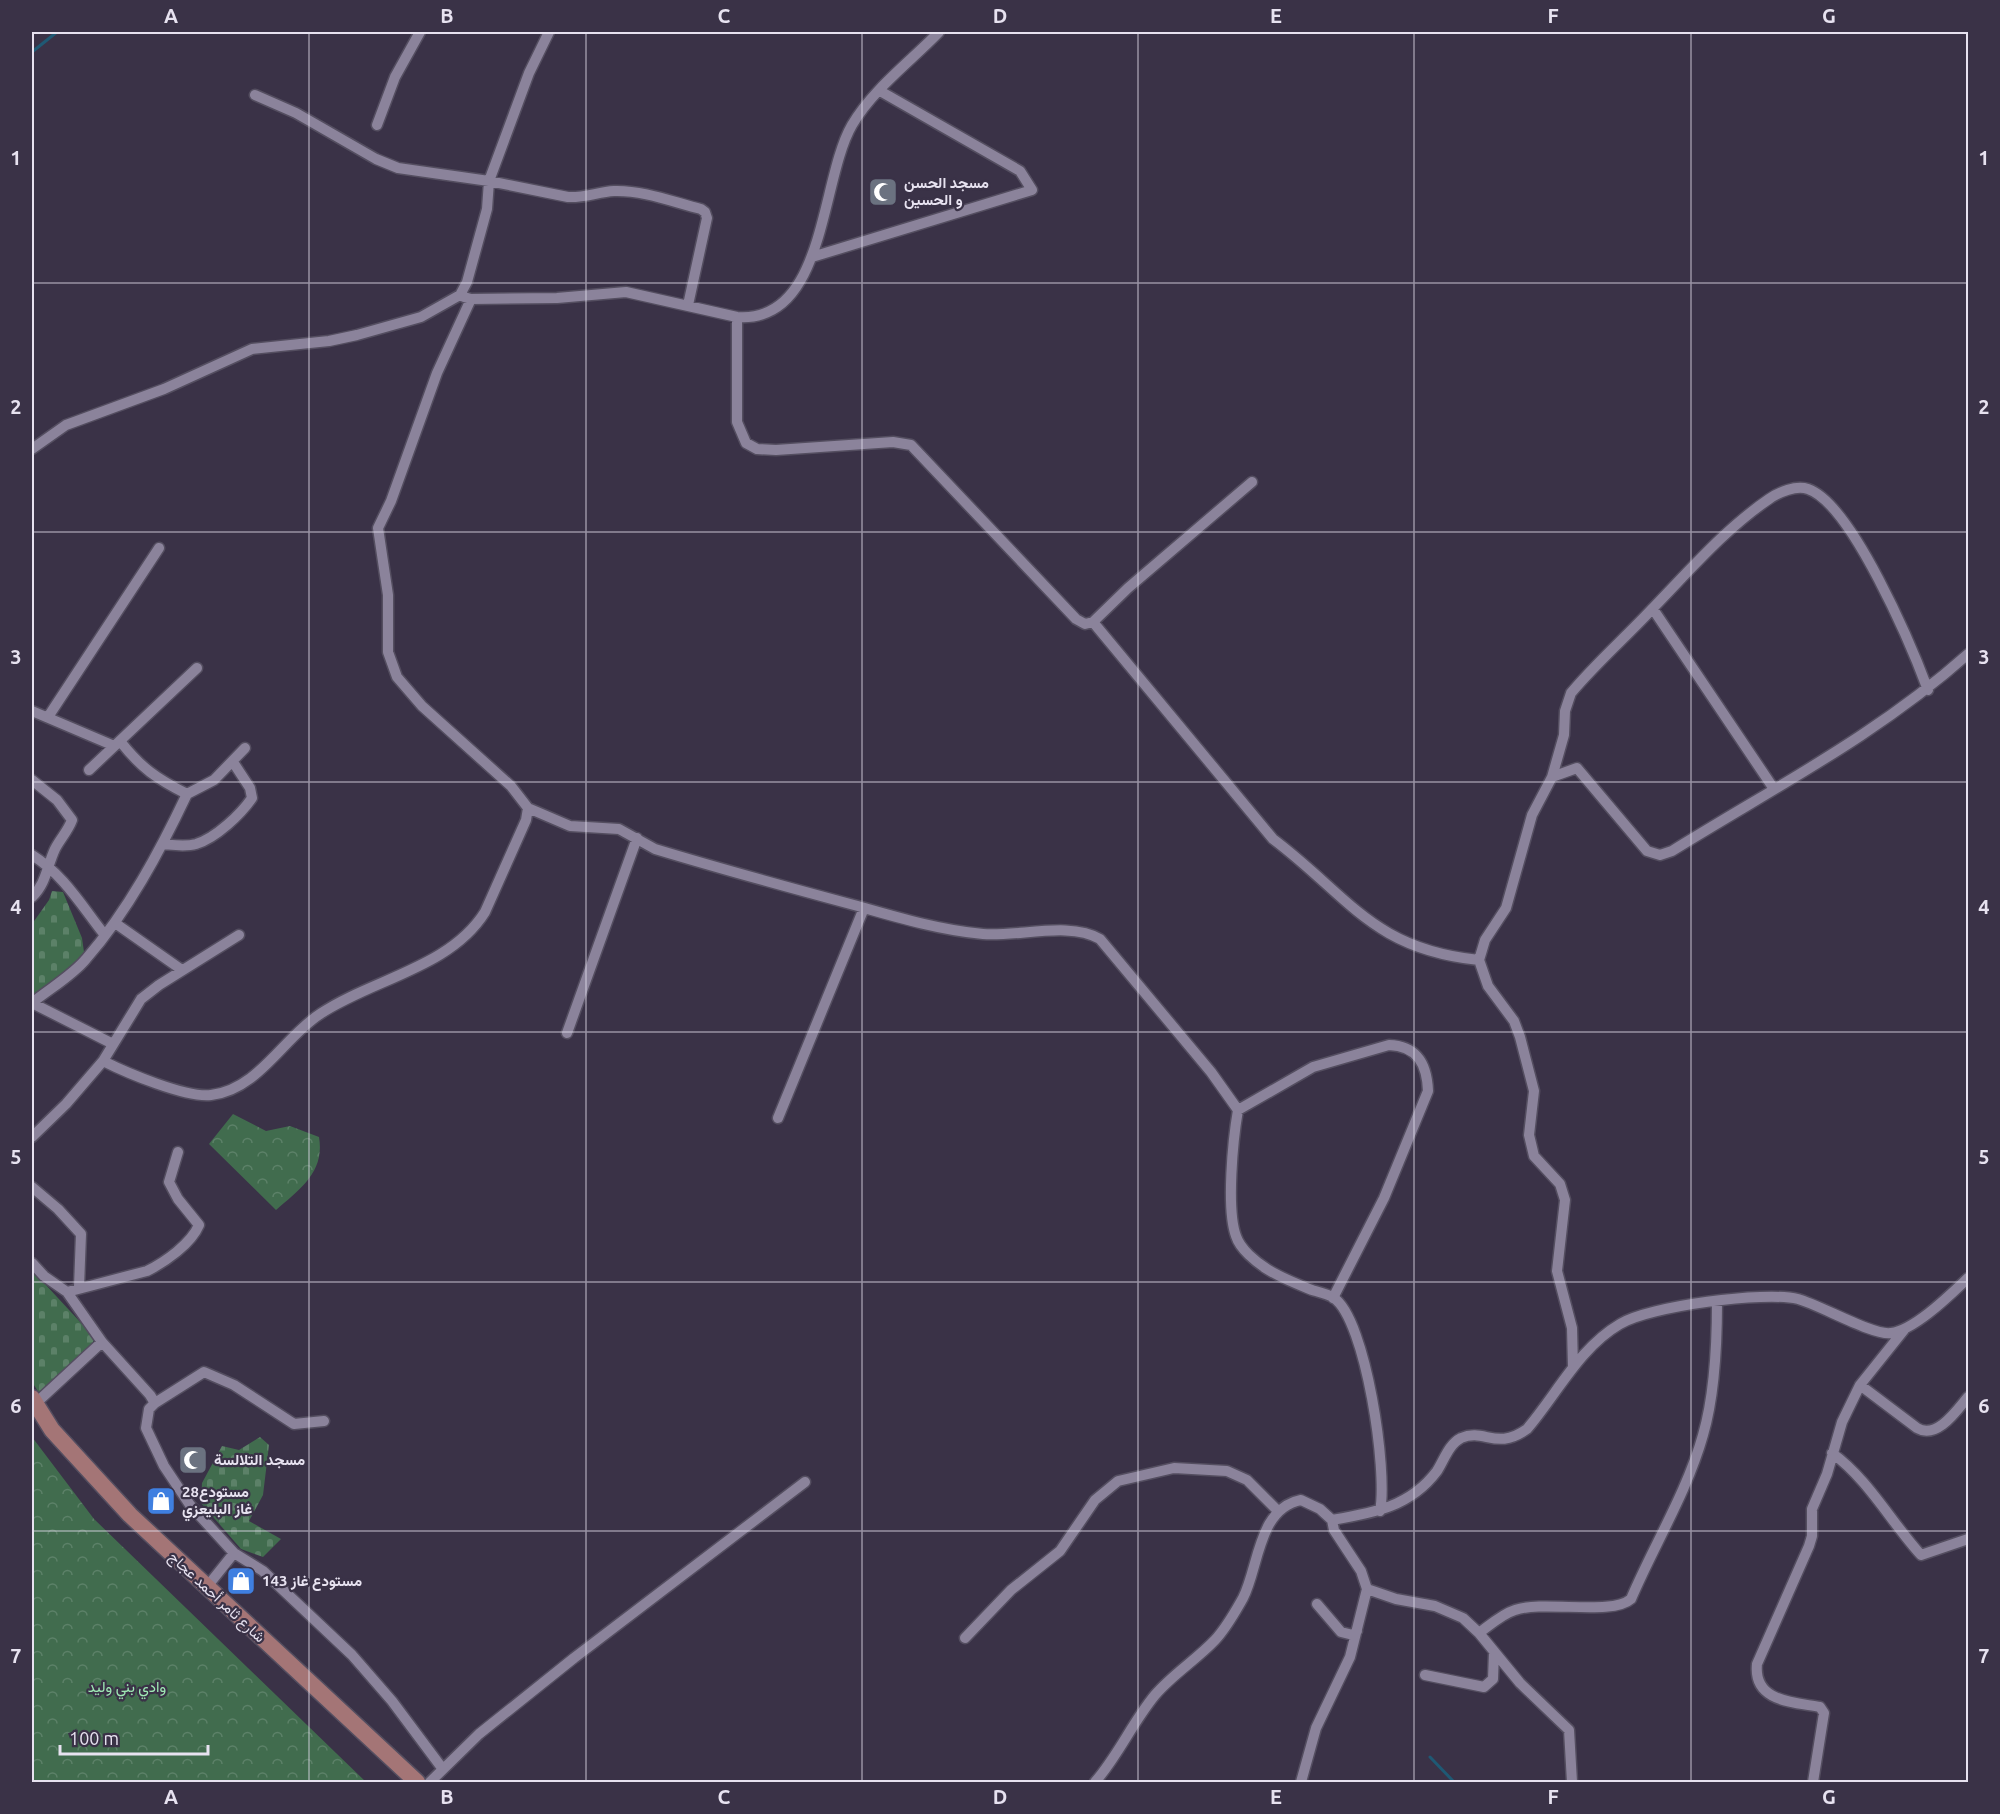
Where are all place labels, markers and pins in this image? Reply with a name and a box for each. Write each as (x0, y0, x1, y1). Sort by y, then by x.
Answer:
place label: مسجد الحسن و الحسين (904, 174, 989, 209)
mosque icon: مسجد الحسن و الحسين (867, 176, 899, 208)
mosque icon: مسجد التلالسة (177, 1444, 209, 1476)
place label: مسجد التلالسة (214, 1451, 305, 1469)
place label: 28مستودع غاز البليعزي (182, 1483, 252, 1522)
shop icon: 28مستودع غاز البليعزي (145, 1485, 177, 1517)
shop icon: مستودع غاز 143 (225, 1565, 257, 1597)
place label: مستودع غاز 143 (262, 1572, 362, 1591)

